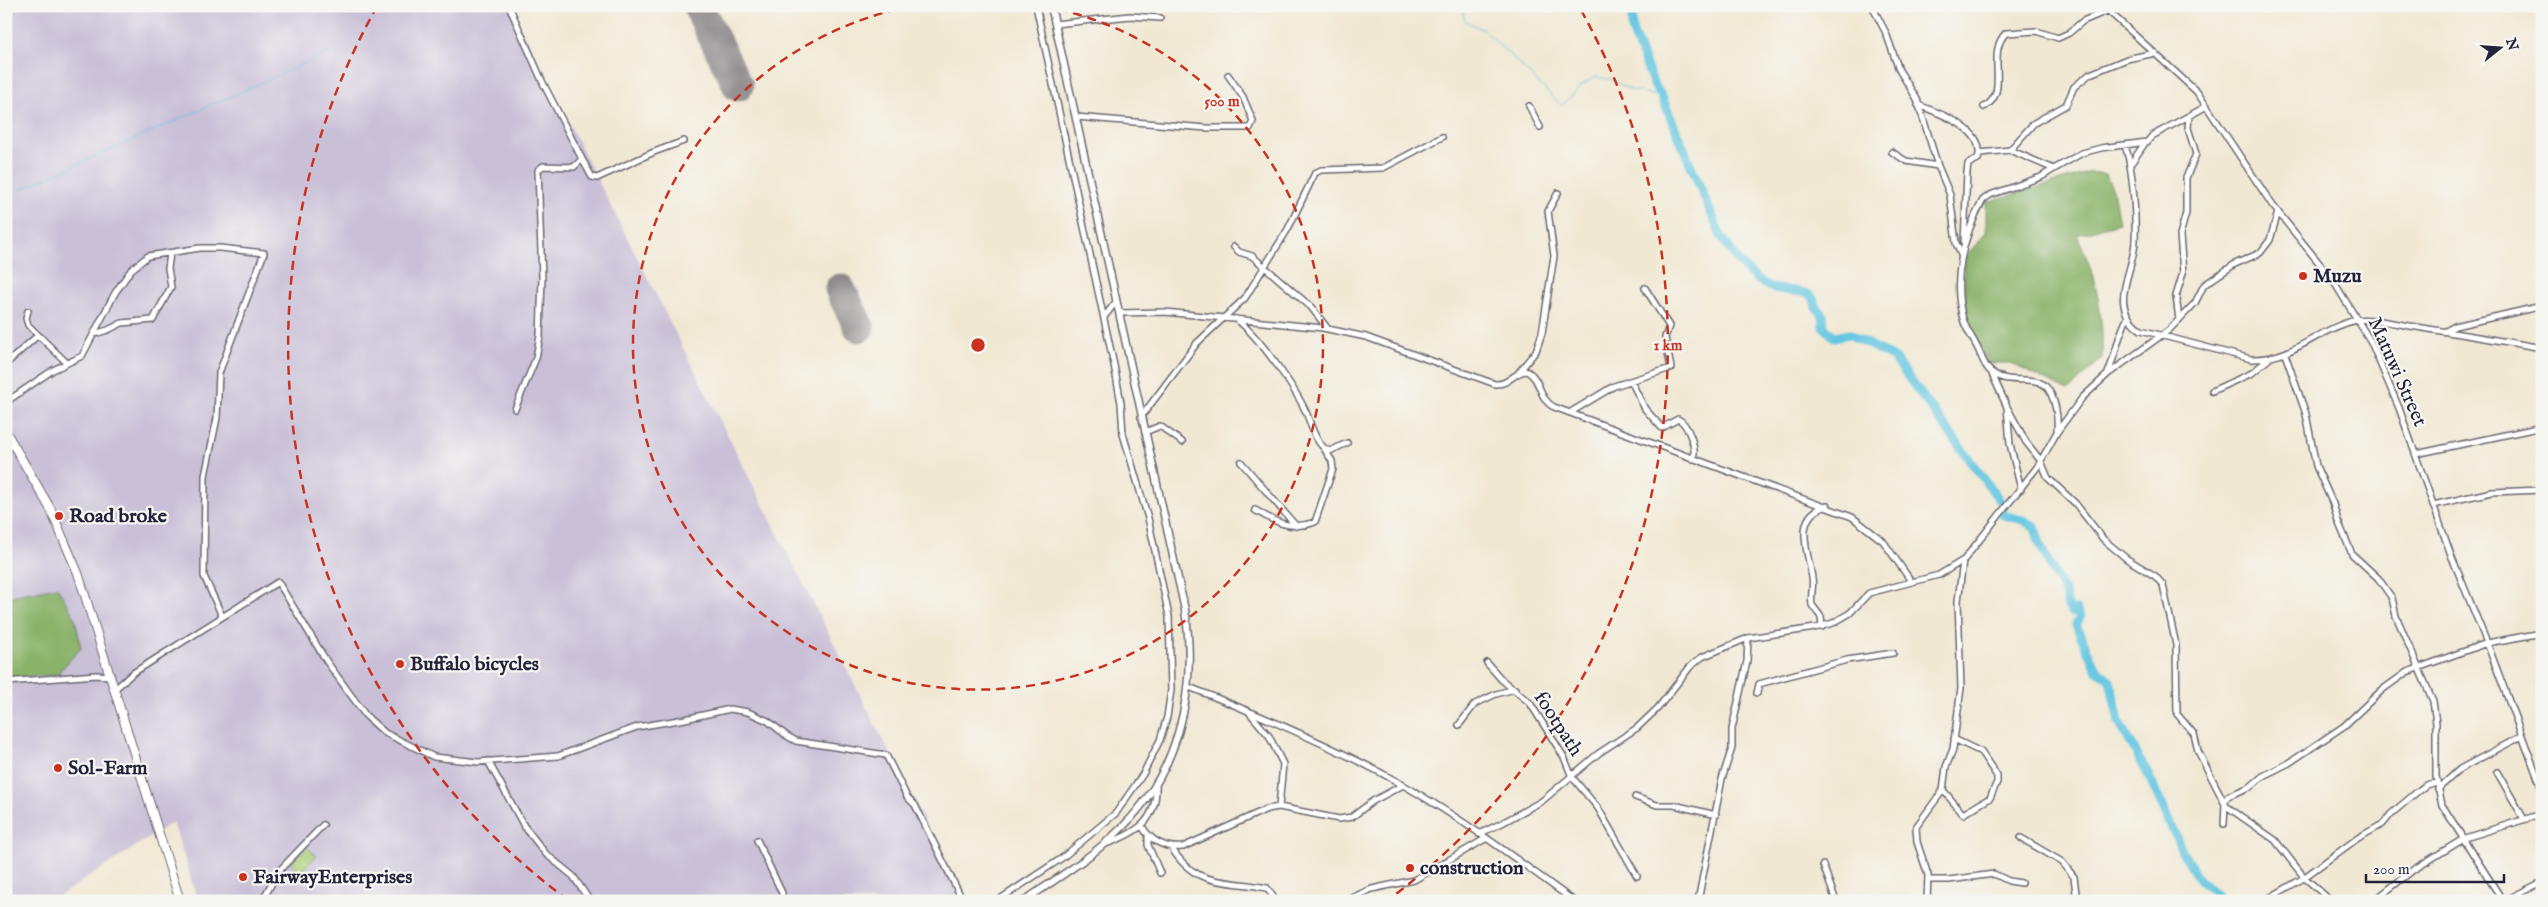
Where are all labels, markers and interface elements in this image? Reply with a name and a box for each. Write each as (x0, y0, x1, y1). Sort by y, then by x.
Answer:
north arrow (2476, 22, 2526, 72)
text: N (2501, 35, 2522, 53)
text: 500 m (1205, 92, 1240, 111)
place label: Muzu (2313, 264, 2362, 289)
marker: Muzu (2297, 270, 2309, 282)
street label: Matuwi Street (2362, 313, 2432, 431)
centre of rings (969, 336, 987, 354)
text: 1 km (1654, 336, 1683, 355)
place label: Road broke (69, 504, 168, 529)
marker: Road broke (53, 510, 65, 522)
place label: Buffalo bicycles (410, 652, 539, 677)
marker: Buffalo bicycles (394, 658, 406, 670)
street label: footpath (1528, 687, 1588, 762)
place label: Sol-Farm (68, 756, 148, 781)
marker: Sol-Farm (52, 762, 64, 774)
scale bar (2366, 852, 2503, 884)
place label: construction (1420, 856, 1524, 881)
text: 200 m (2373, 860, 2410, 879)
marker: construction (1404, 862, 1416, 874)
place label: FairwayEnterprises (253, 865, 412, 890)
marker: FairwayEnterprises (237, 871, 249, 883)

